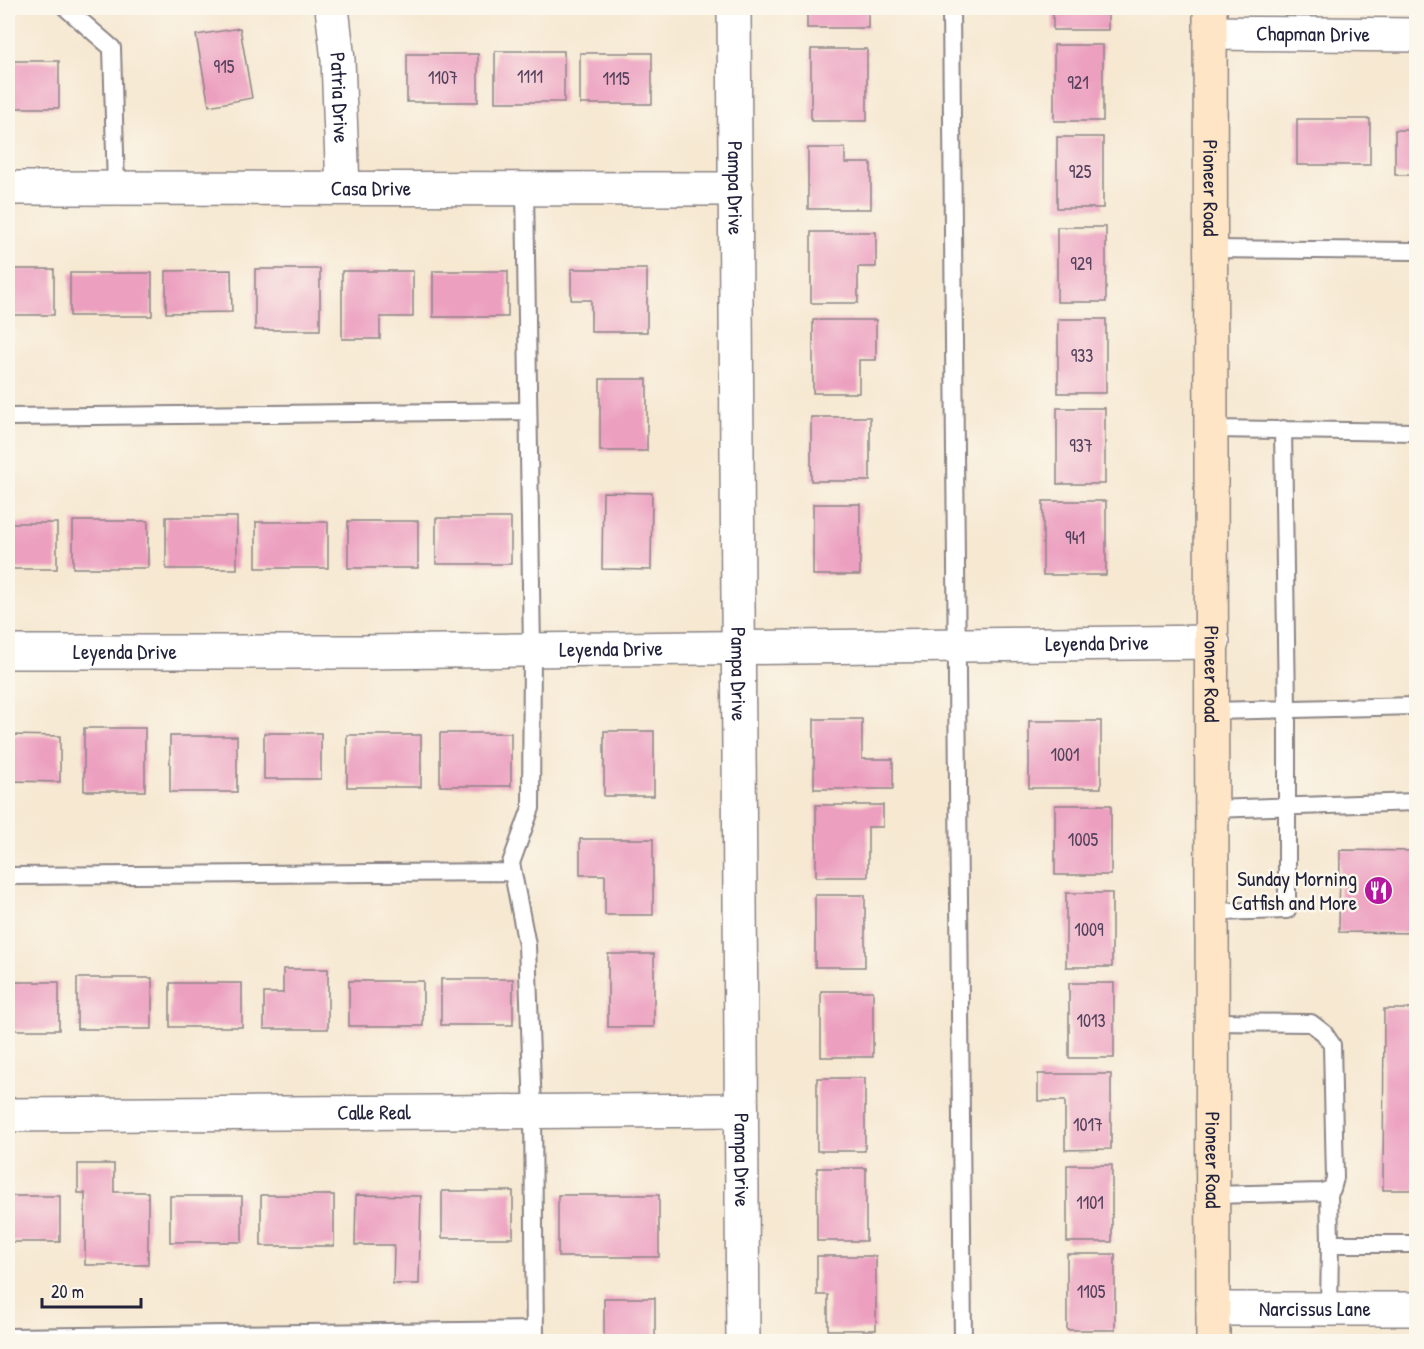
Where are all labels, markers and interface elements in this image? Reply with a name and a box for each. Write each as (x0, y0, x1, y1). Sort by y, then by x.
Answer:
street label: Chapman Drive (1256, 18, 1370, 49)
street label: Patria Drive (323, 50, 356, 144)
house number: 915 (214, 54, 235, 79)
house number: 1111 (517, 64, 543, 89)
house number: 1107 (428, 65, 458, 90)
house number: 1115 (602, 66, 630, 91)
house number: 921 (1067, 70, 1089, 95)
street label: Pioneer Road (1196, 140, 1226, 236)
street label: Pampa Drive (721, 141, 751, 235)
house number: 925 (1069, 159, 1092, 184)
street label: Casa Drive (331, 173, 411, 203)
house number: 929 (1070, 251, 1092, 276)
house number: 933 (1071, 343, 1093, 368)
house number: 937 (1069, 433, 1093, 458)
house number: 941 (1065, 525, 1085, 550)
street label: Pioneer Road (1197, 626, 1227, 722)
street label: Pampa Drive (724, 627, 754, 721)
street label: Leyenda Drive (1045, 628, 1149, 658)
street label: Leyenda Drive (559, 633, 663, 664)
street label: Leyenda Drive (73, 637, 177, 666)
house number: 1001 (1050, 742, 1080, 767)
house number: 1005 (1068, 827, 1099, 852)
place label: Sunday Morning Catfish and More (1232, 864, 1357, 917)
restaurant icon: Sunday Morning Catfish and More (1362, 875, 1394, 907)
house number: 1009 (1074, 917, 1104, 942)
house number: 1013 (1076, 1008, 1106, 1033)
street label: Calle Real (337, 1097, 411, 1127)
house number: 1017 (1073, 1112, 1103, 1137)
street label: Pioneer Road (1198, 1112, 1228, 1208)
street label: Pampa Drive (727, 1113, 757, 1207)
house number: 1101 (1076, 1190, 1104, 1215)
scale bar (42, 1271, 141, 1309)
text: 20 m (51, 1279, 84, 1304)
house number: 1105 (1077, 1279, 1106, 1304)
street label: Narcissus Lane (1259, 1294, 1371, 1323)

